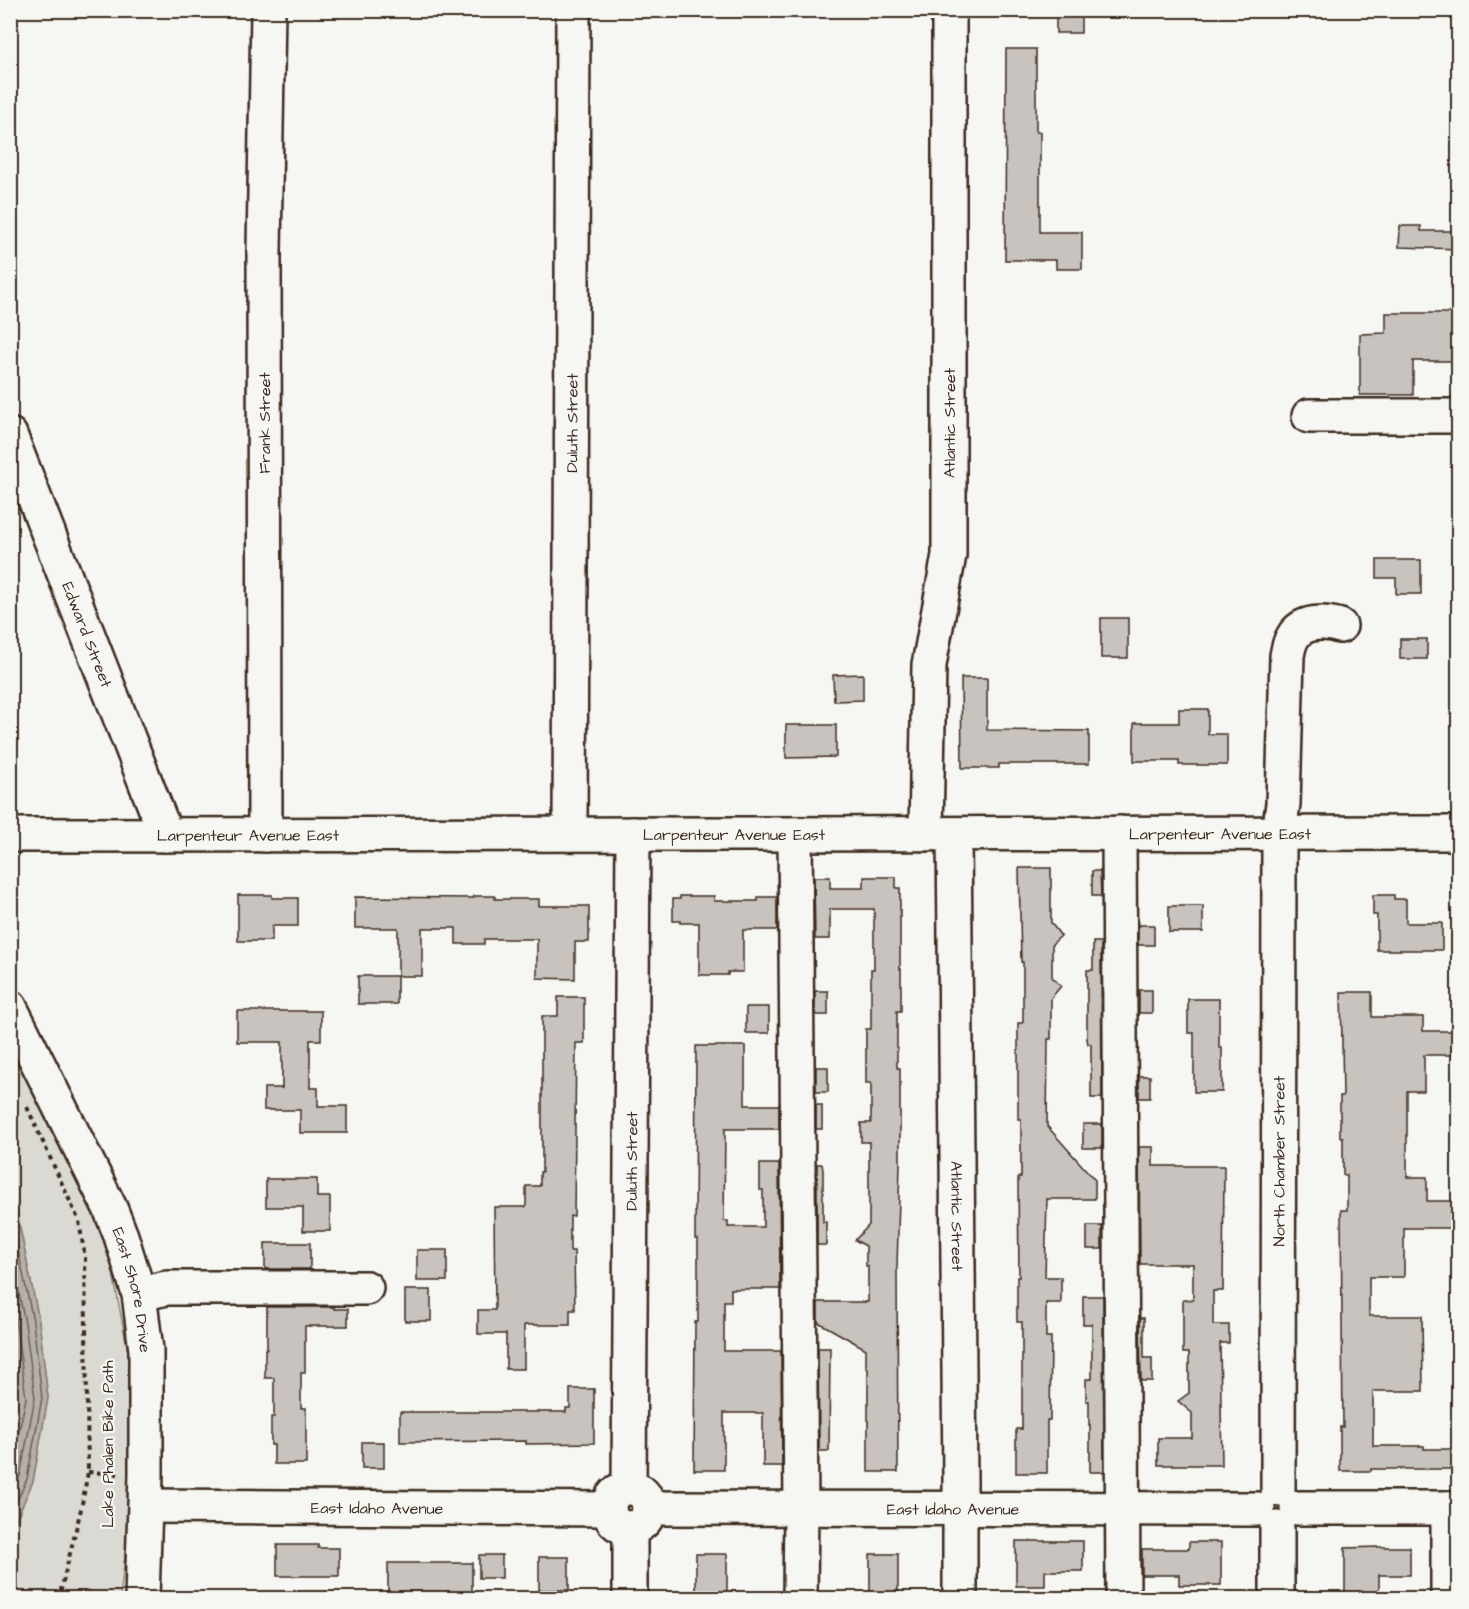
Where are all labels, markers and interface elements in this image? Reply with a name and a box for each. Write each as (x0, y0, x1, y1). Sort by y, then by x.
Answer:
street label: Atlantic Street (939, 367, 961, 478)
street label: Frank Street (254, 372, 276, 474)
street label: Duluth Street (561, 373, 584, 473)
street label: Edward Street (56, 579, 118, 691)
street label: Larpenteur Avenue East (1129, 823, 1312, 845)
street label: Larpenteur Avenue East (643, 824, 826, 846)
street label: Larpenteur Avenue East (157, 825, 340, 847)
street label: North Chamber Street (1268, 1075, 1291, 1246)
street label: Duluth Street (621, 1111, 643, 1211)
street label: Atlantic Street (945, 1161, 968, 1272)
street label: East Shore Drive (107, 1224, 156, 1354)
street label: Lake Phalen Bike Path (97, 1360, 119, 1528)
street label: East Idaho Avenue (311, 1497, 444, 1520)
street label: East Idaho Avenue (887, 1498, 1020, 1521)

